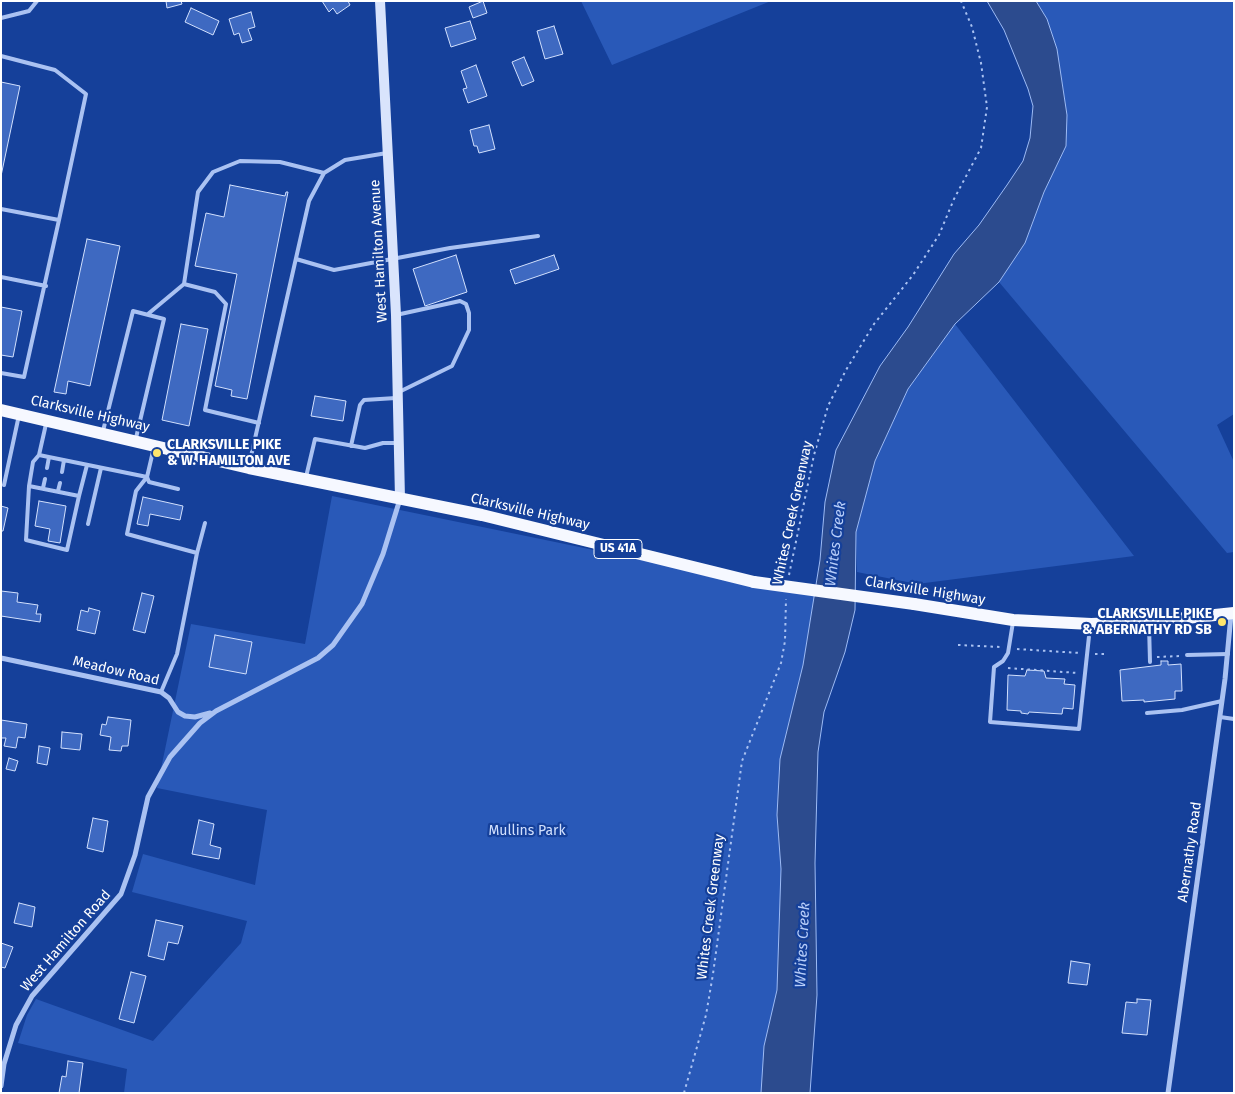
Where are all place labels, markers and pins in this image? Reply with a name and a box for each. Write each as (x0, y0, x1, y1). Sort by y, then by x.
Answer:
place label: CLARKSVILLE PIKE & W. HAMILTON AVE (167, 437, 290, 470)
marker: CLARKSVILLE PIKE & W. HAMILTON AVE (151, 447, 163, 459)
place label: CLARKSVILLE PIKE & ABERNATHY RD SB (1082, 606, 1212, 638)
marker: CLARKSVILLE PIKE & ABERNATHY RD SB (1216, 616, 1228, 628)

